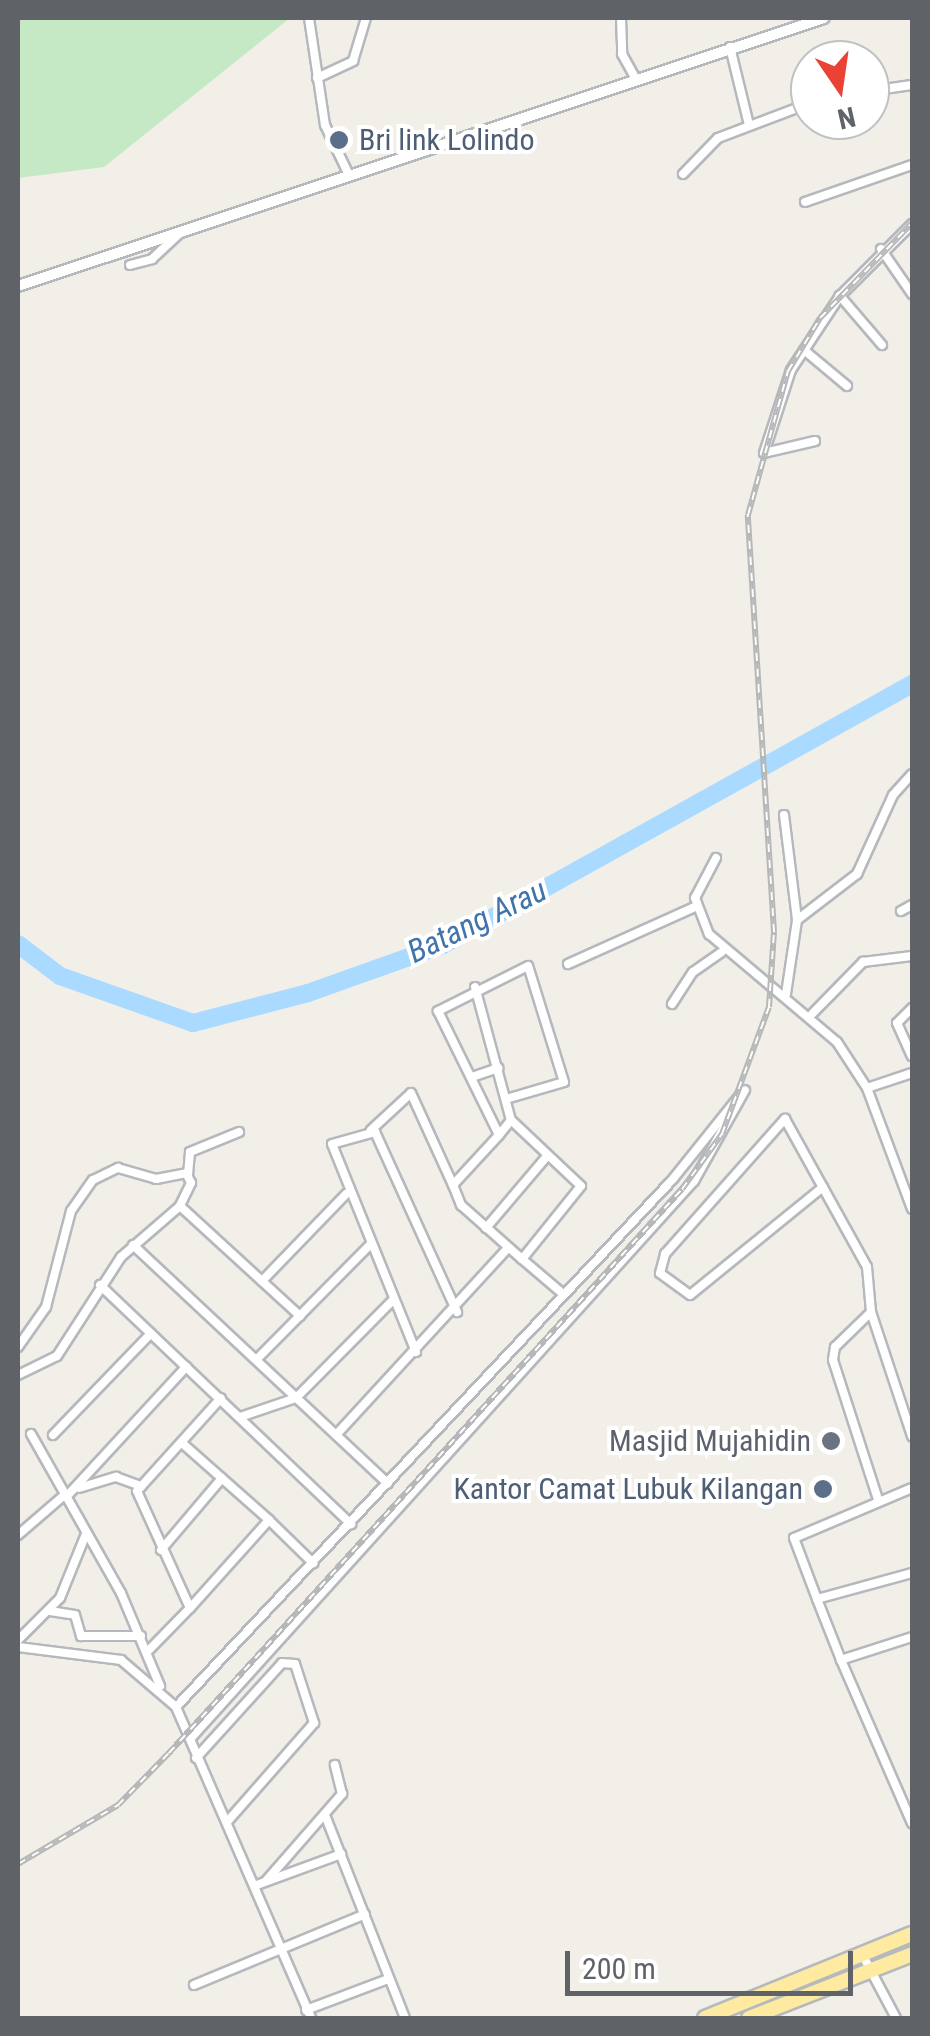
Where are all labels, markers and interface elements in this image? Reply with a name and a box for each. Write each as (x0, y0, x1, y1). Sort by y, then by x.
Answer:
north arrow (790, 40, 890, 140)
text: N (834, 100, 858, 136)
place label: Bri link Lolindo (359, 122, 535, 158)
marker: Bri link Lolindo (328, 129, 350, 151)
water label: Batang Arau (401, 871, 553, 971)
place label: Masjid Mujahidin (609, 1423, 811, 1459)
marker: Masjid Mujahidin (820, 1430, 842, 1452)
place label: Kantor Camat Lubuk Kilangan (453, 1471, 803, 1507)
marker: Kantor Camat Lubuk Kilangan (812, 1478, 834, 1500)
scale bar (570, 1931, 858, 1993)
text: 200 m (582, 1951, 656, 1986)

